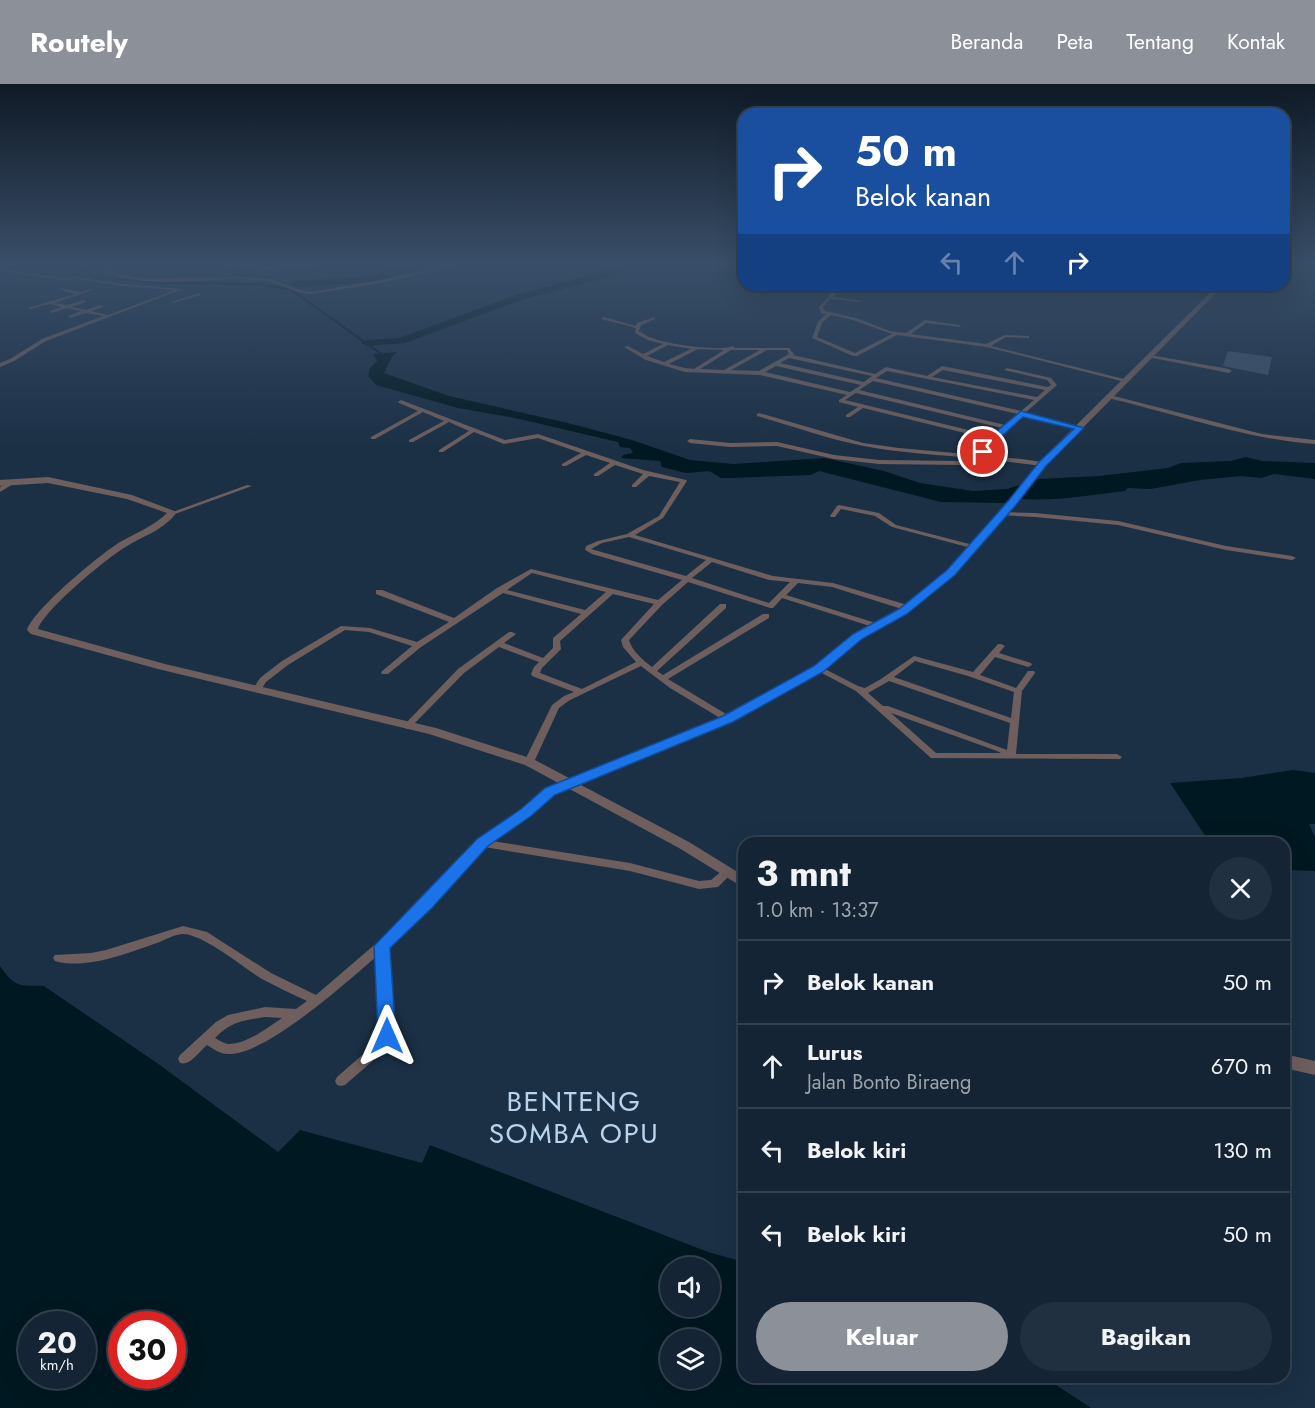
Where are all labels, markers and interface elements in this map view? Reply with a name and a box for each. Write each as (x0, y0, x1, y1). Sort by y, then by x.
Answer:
text: Routely (30, 22, 128, 63)
text: Beranda (950, 27, 1023, 57)
text: Peta (1056, 27, 1093, 57)
text: Tentang (1126, 27, 1194, 57)
text: Kontak (1227, 27, 1285, 57)
text: 50 m (855, 121, 957, 182)
icon: right (756, 132, 834, 210)
text: Belok kanan (855, 177, 991, 216)
icon: left (935, 246, 968, 279)
icon: ahead (998, 246, 1031, 279)
icon: right (1061, 246, 1094, 279)
pin (957, 426, 1008, 477)
icon: arrive (966, 435, 999, 468)
text: 3 mnt (756, 847, 851, 899)
button: close (1209, 857, 1272, 920)
text: 1.0 km · 13:37 (756, 896, 878, 925)
icon: right (756, 966, 789, 999)
text: Belok kanan (807, 966, 934, 998)
text: 50 m (1223, 966, 1272, 998)
position arrow (355, 1004, 419, 1068)
text: Lurus (807, 1036, 863, 1068)
icon: ahead (756, 1050, 789, 1083)
text: 670 m (1211, 1050, 1272, 1082)
text: Jalan Bonto Biraeng (807, 1068, 971, 1097)
district label: BENTENG SOMBA OPU (489, 1081, 659, 1154)
icon: left (756, 1134, 789, 1167)
text: Belok kiri (807, 1134, 906, 1166)
text: 130 m (1213, 1134, 1272, 1166)
icon: left (756, 1218, 789, 1251)
text: Belok kiri (807, 1218, 906, 1250)
text: 50 m (1223, 1218, 1272, 1250)
map controls (660, 1257, 720, 1389)
button: sound (660, 1257, 720, 1317)
button: Keluar (756, 1302, 1008, 1371)
button: Bagikan (1020, 1302, 1272, 1371)
speed limit sign: 30 (108, 1311, 186, 1389)
text: 20 (37, 1321, 77, 1364)
button: layers (660, 1329, 720, 1389)
text: km/h (40, 1354, 74, 1376)

